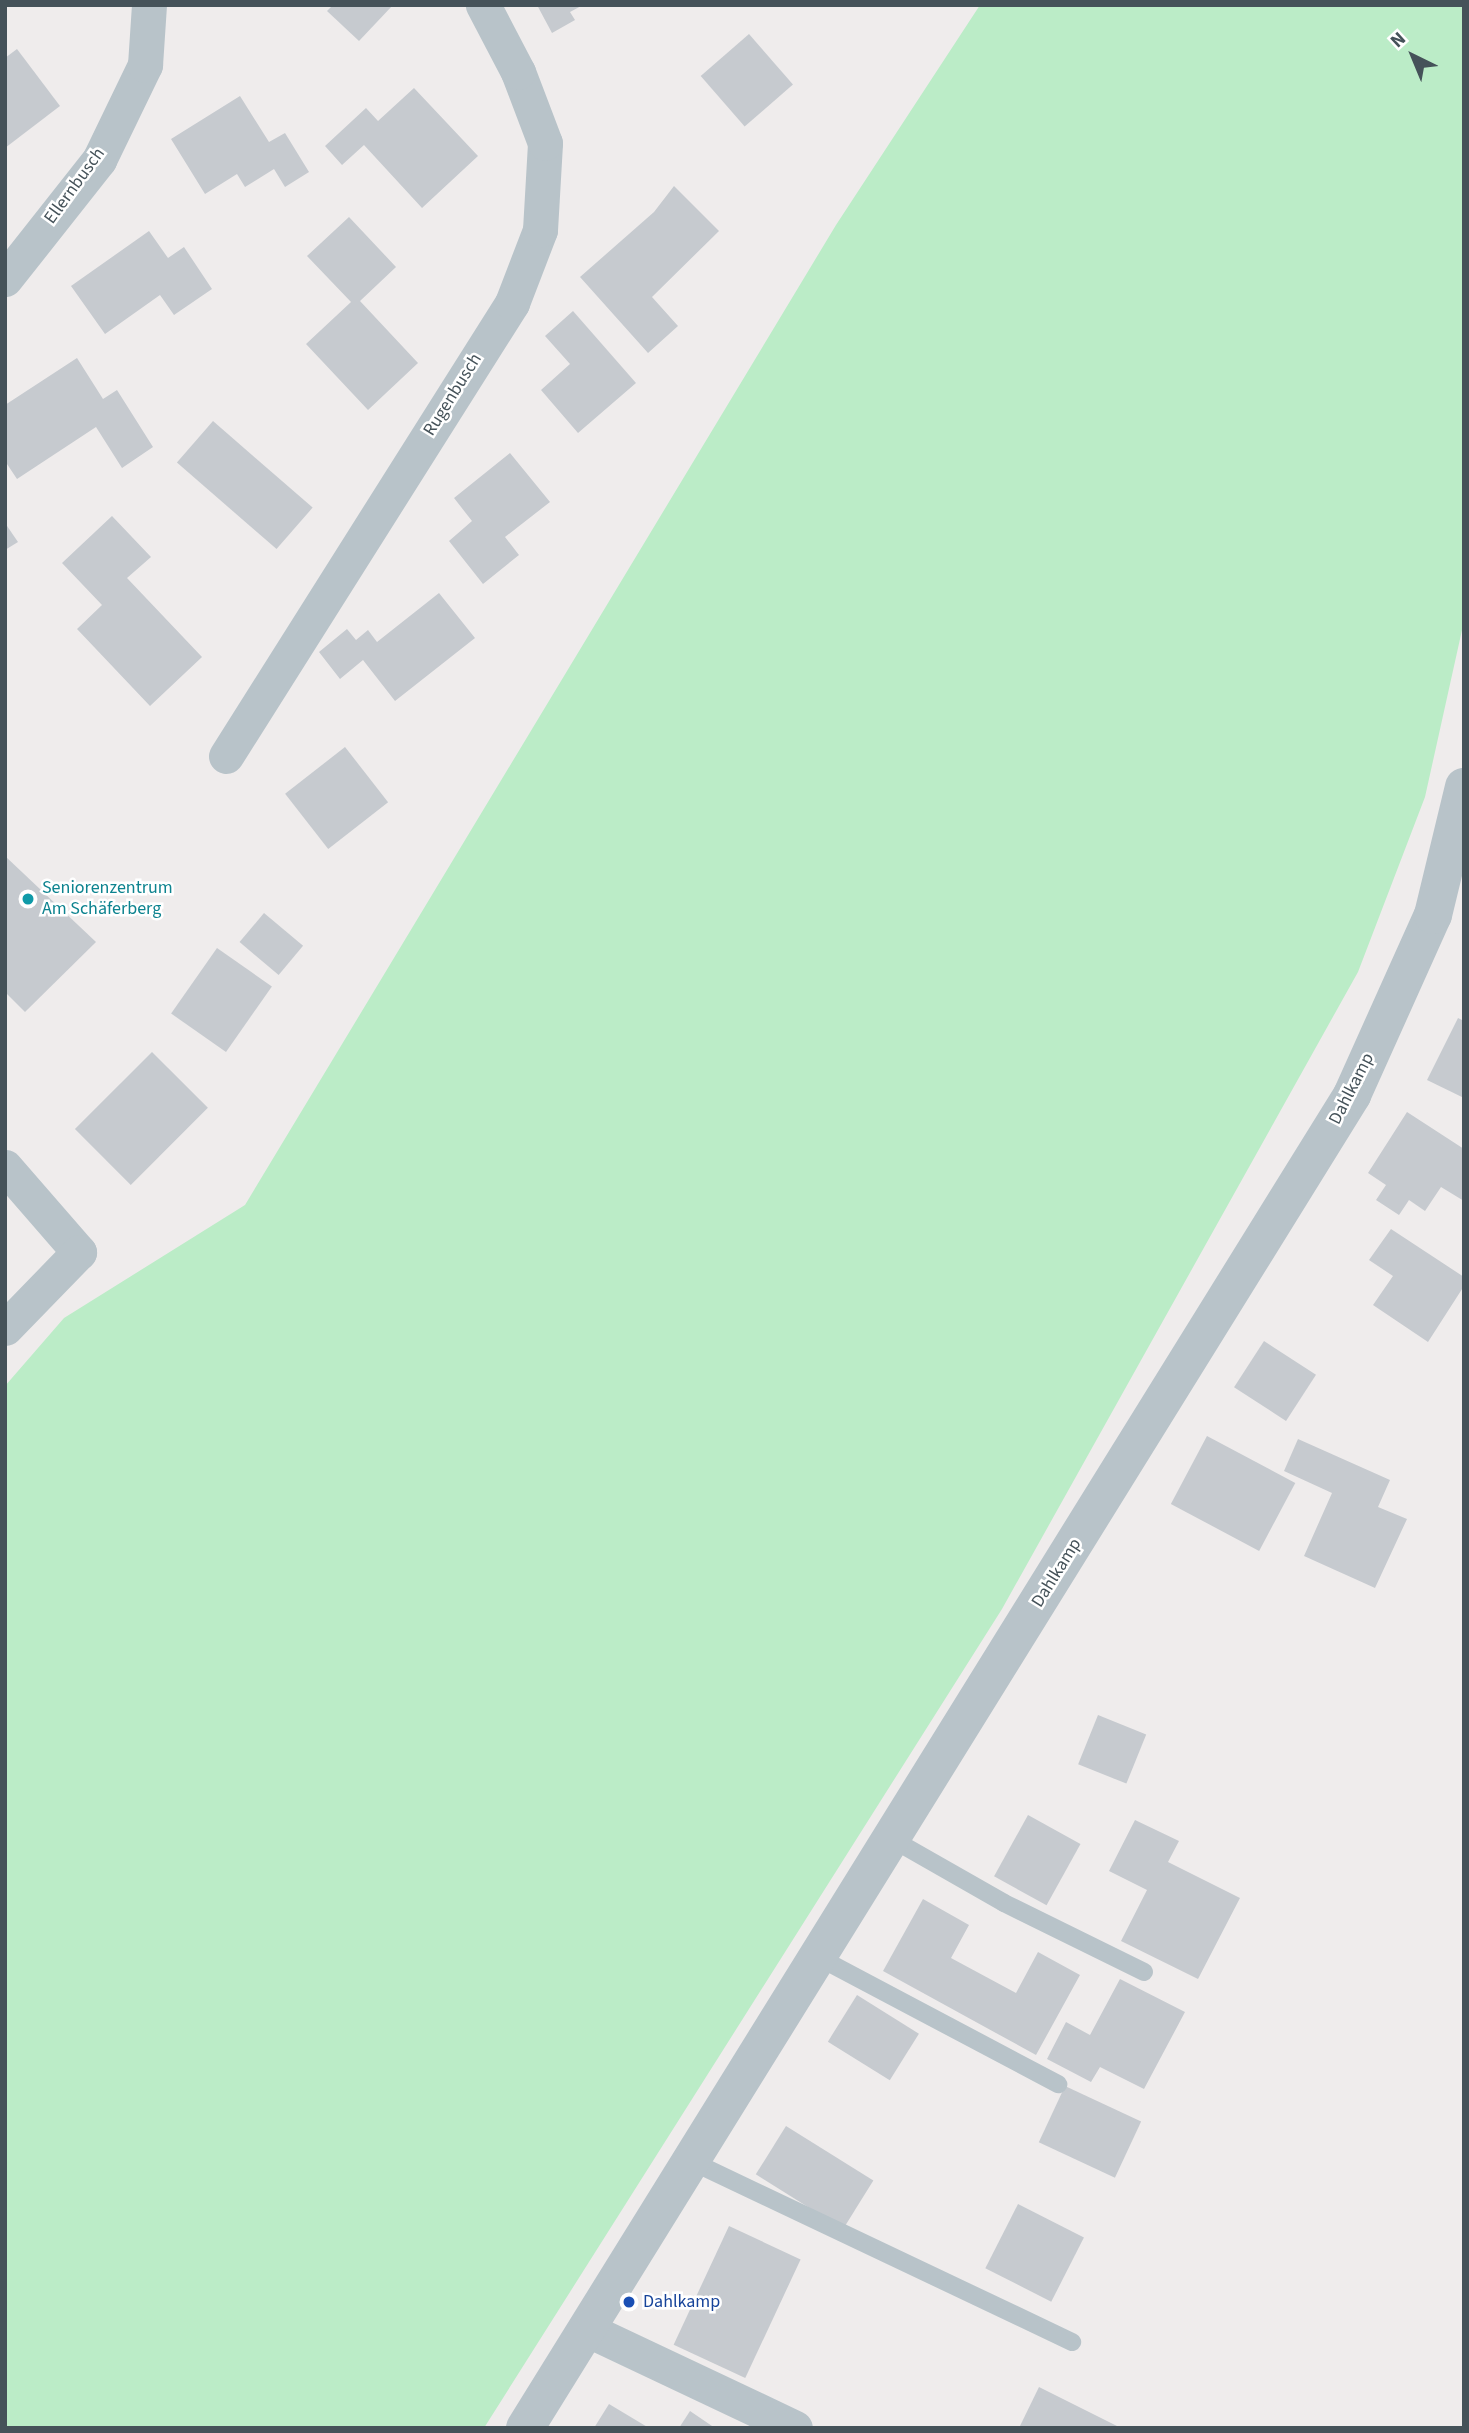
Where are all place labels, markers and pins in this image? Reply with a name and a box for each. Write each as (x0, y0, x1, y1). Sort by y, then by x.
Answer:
place label: Seniorenzentrum Am Schäferberg (42, 878, 173, 920)
marker: Seniorenzentrum Am Schäferberg (20, 891, 36, 907)
place label: Dahlkamp (643, 2291, 720, 2313)
marker: Dahlkamp (621, 2294, 637, 2310)

